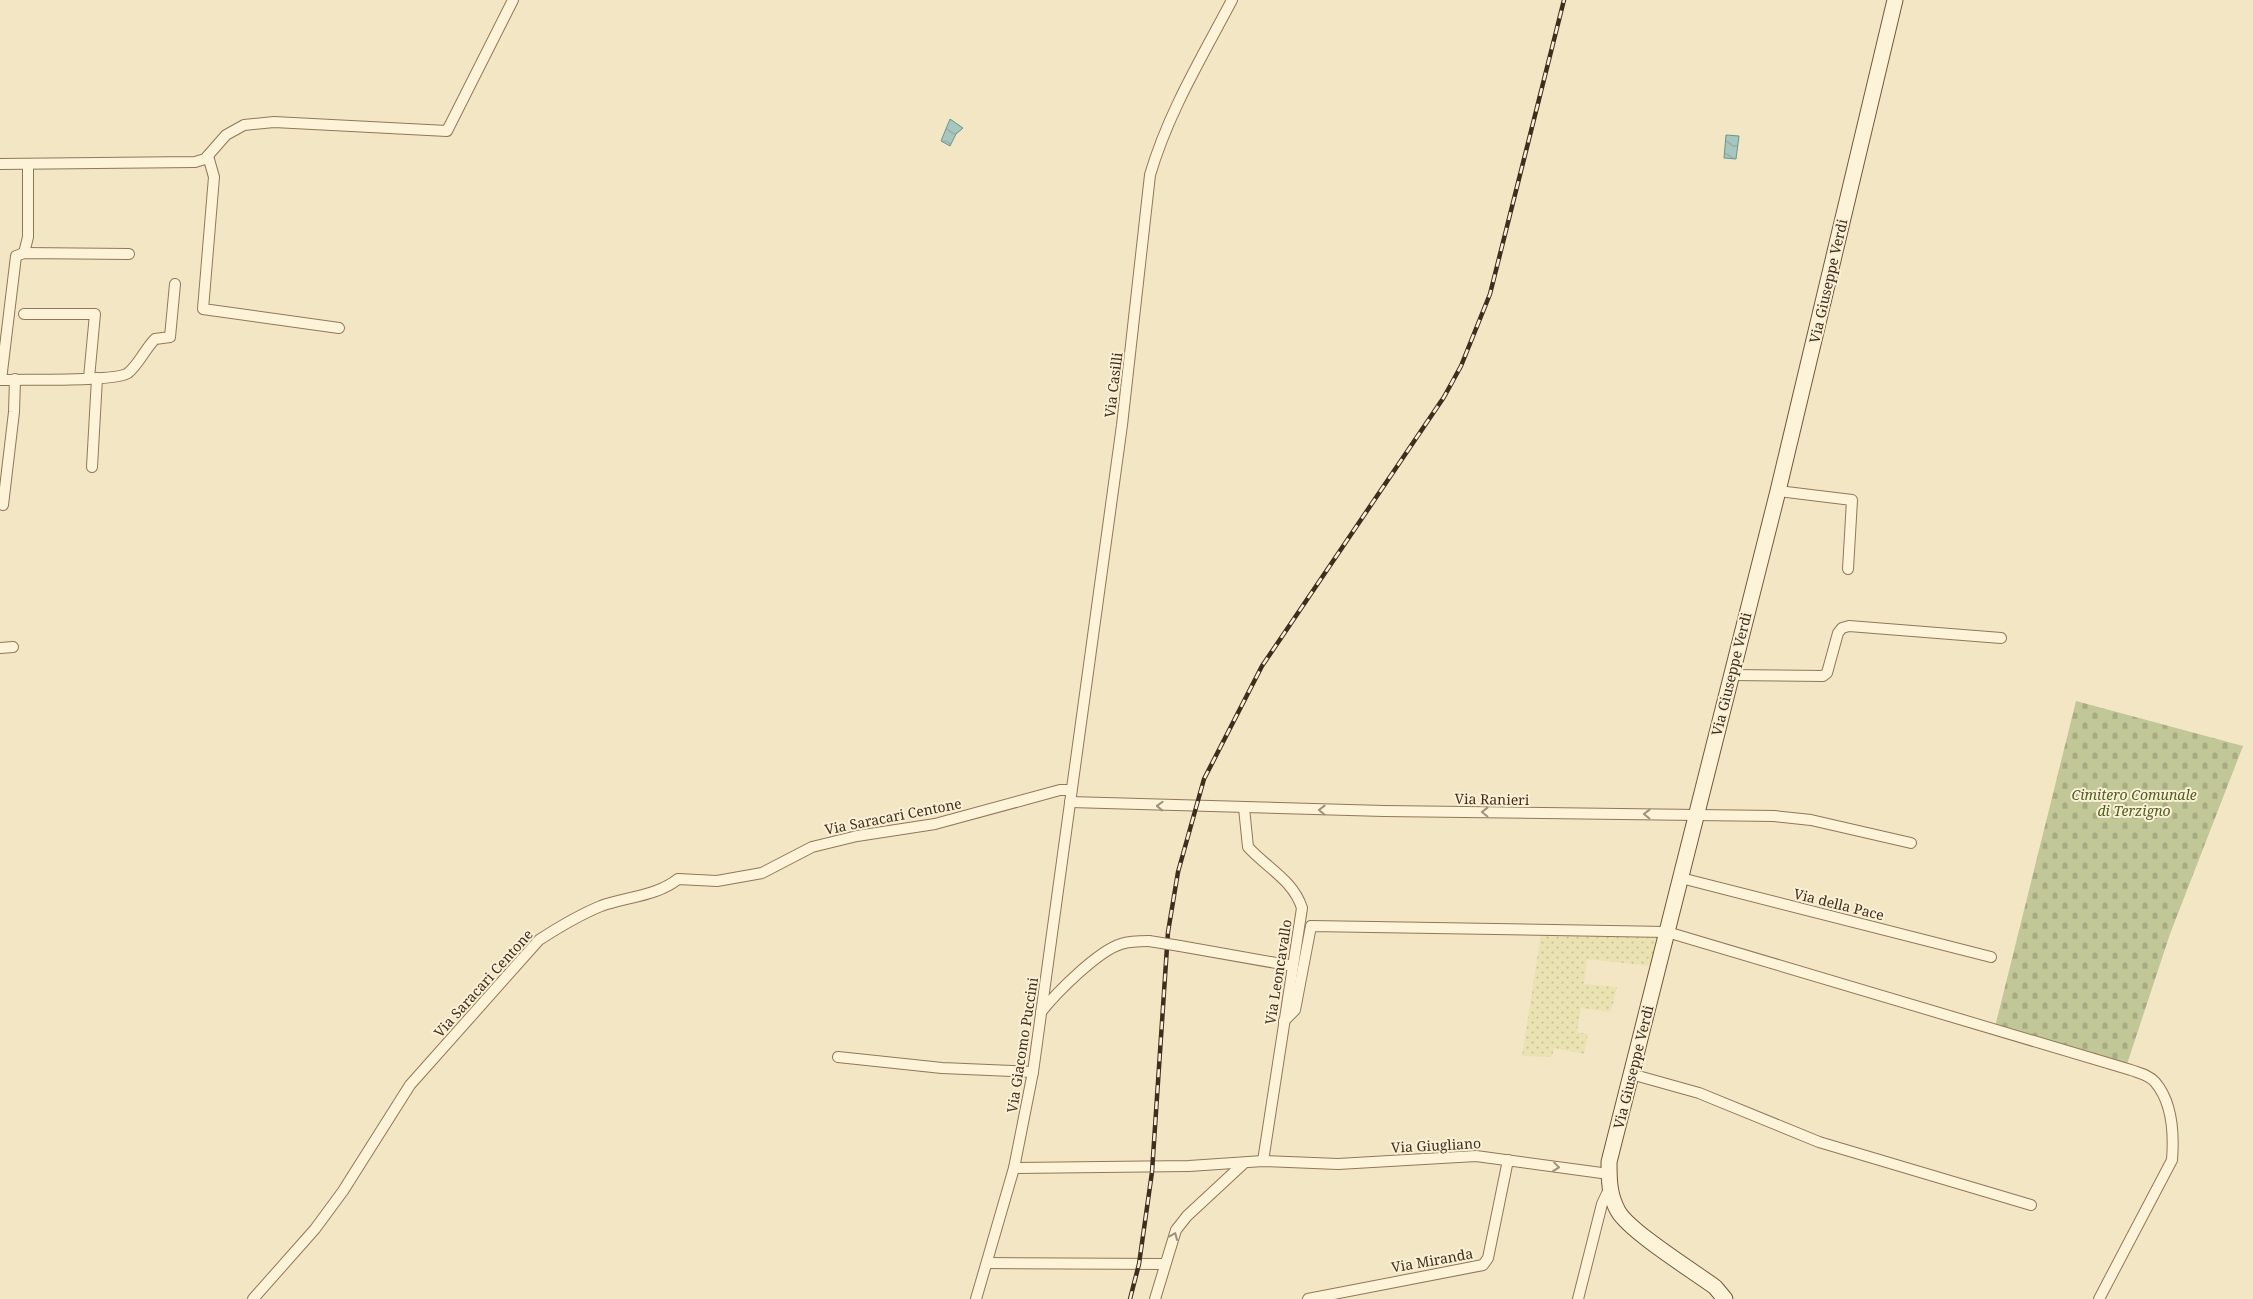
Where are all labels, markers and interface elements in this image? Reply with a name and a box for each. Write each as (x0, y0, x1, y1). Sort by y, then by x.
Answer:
street label: Via Giuseppe Verdi (1804, 217, 1852, 345)
street label: Via Casilli (1100, 351, 1127, 419)
street label: Via Giuseppe Verdi (1706, 610, 1756, 738)
park label: Cimitero Comunale di Terzigno (2071, 785, 2197, 820)
street label: Via Ranieri (1455, 789, 1530, 809)
street label: Via Saracari Centone (823, 793, 963, 839)
one-way arrow (1156, 800, 1164, 811)
one-way arrow (1318, 805, 1326, 815)
one-way arrow (1481, 807, 1489, 818)
one-way arrow (1643, 809, 1651, 820)
street label: Via della Pace (1792, 884, 1886, 924)
street label: Via Leoncavallo (1260, 918, 1296, 1026)
street label: Via Saracari Centone (429, 925, 537, 1041)
street label: Via Giacomo Puccini (1002, 975, 1042, 1114)
street label: Via Giuseppe Verdi (1608, 1003, 1658, 1131)
street label: Via Giugliano (1390, 1133, 1482, 1157)
one-way arrow (1552, 1161, 1560, 1171)
one-way arrow (1168, 1232, 1178, 1241)
street label: Via Miranda (1390, 1243, 1475, 1277)

